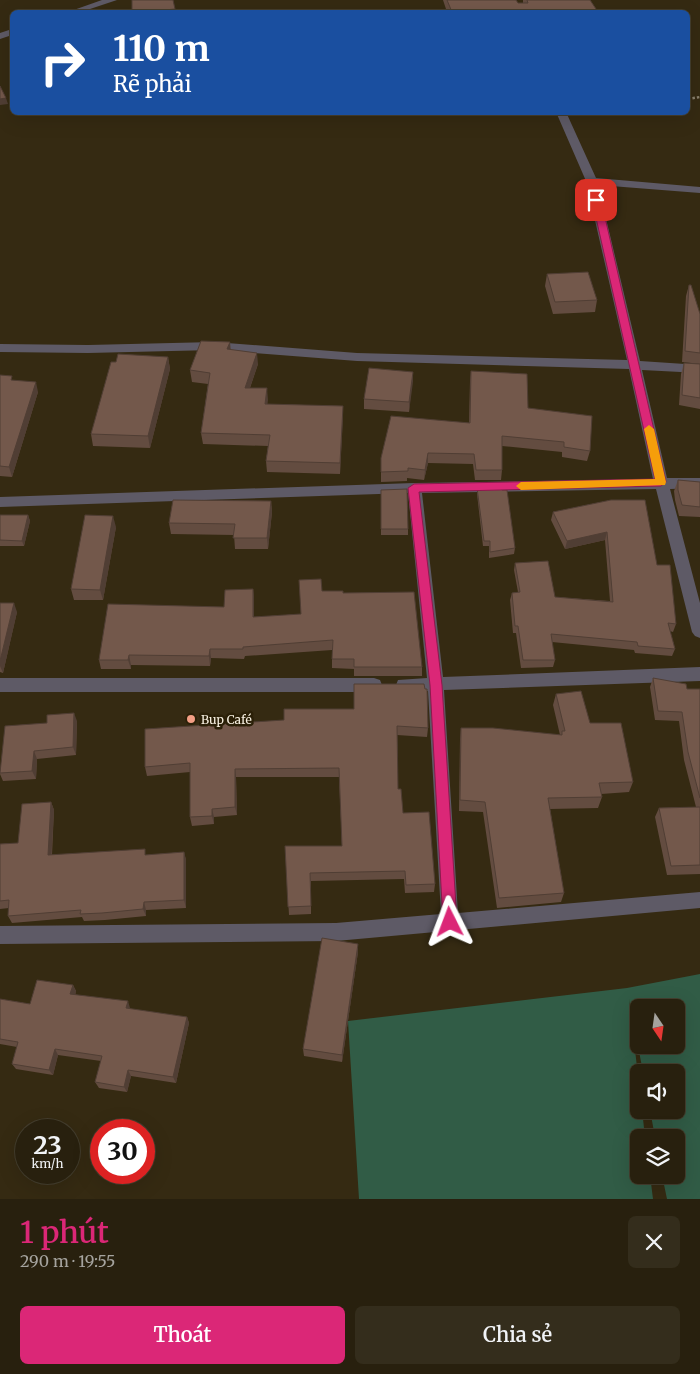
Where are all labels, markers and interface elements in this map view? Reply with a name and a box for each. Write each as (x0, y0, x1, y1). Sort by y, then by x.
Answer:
text: 110 m (113, 27, 210, 71)
icon: right (30, 30, 95, 95)
text: Rẽ phải (113, 70, 192, 98)
pin (575, 179, 617, 221)
icon: arrive (582, 186, 610, 214)
place label: Bup Café (201, 712, 252, 727)
marker: Bup Café (185, 713, 197, 725)
position arrow (423, 895, 475, 947)
north arrow (630, 999, 685, 1054)
map controls (630, 999, 685, 1184)
button: sound (630, 1064, 685, 1119)
speed limit sign: 30 (90, 1119, 155, 1184)
text: 23 (33, 1129, 62, 1161)
button: layers (630, 1129, 685, 1184)
text: km/h (32, 1156, 63, 1171)
text: 1 phút (20, 1213, 109, 1251)
button: close (628, 1216, 680, 1268)
text: 290 m · 19:55 (20, 1251, 115, 1271)
button: Thoát (20, 1306, 345, 1364)
button: Chia sẻ (355, 1306, 680, 1364)

